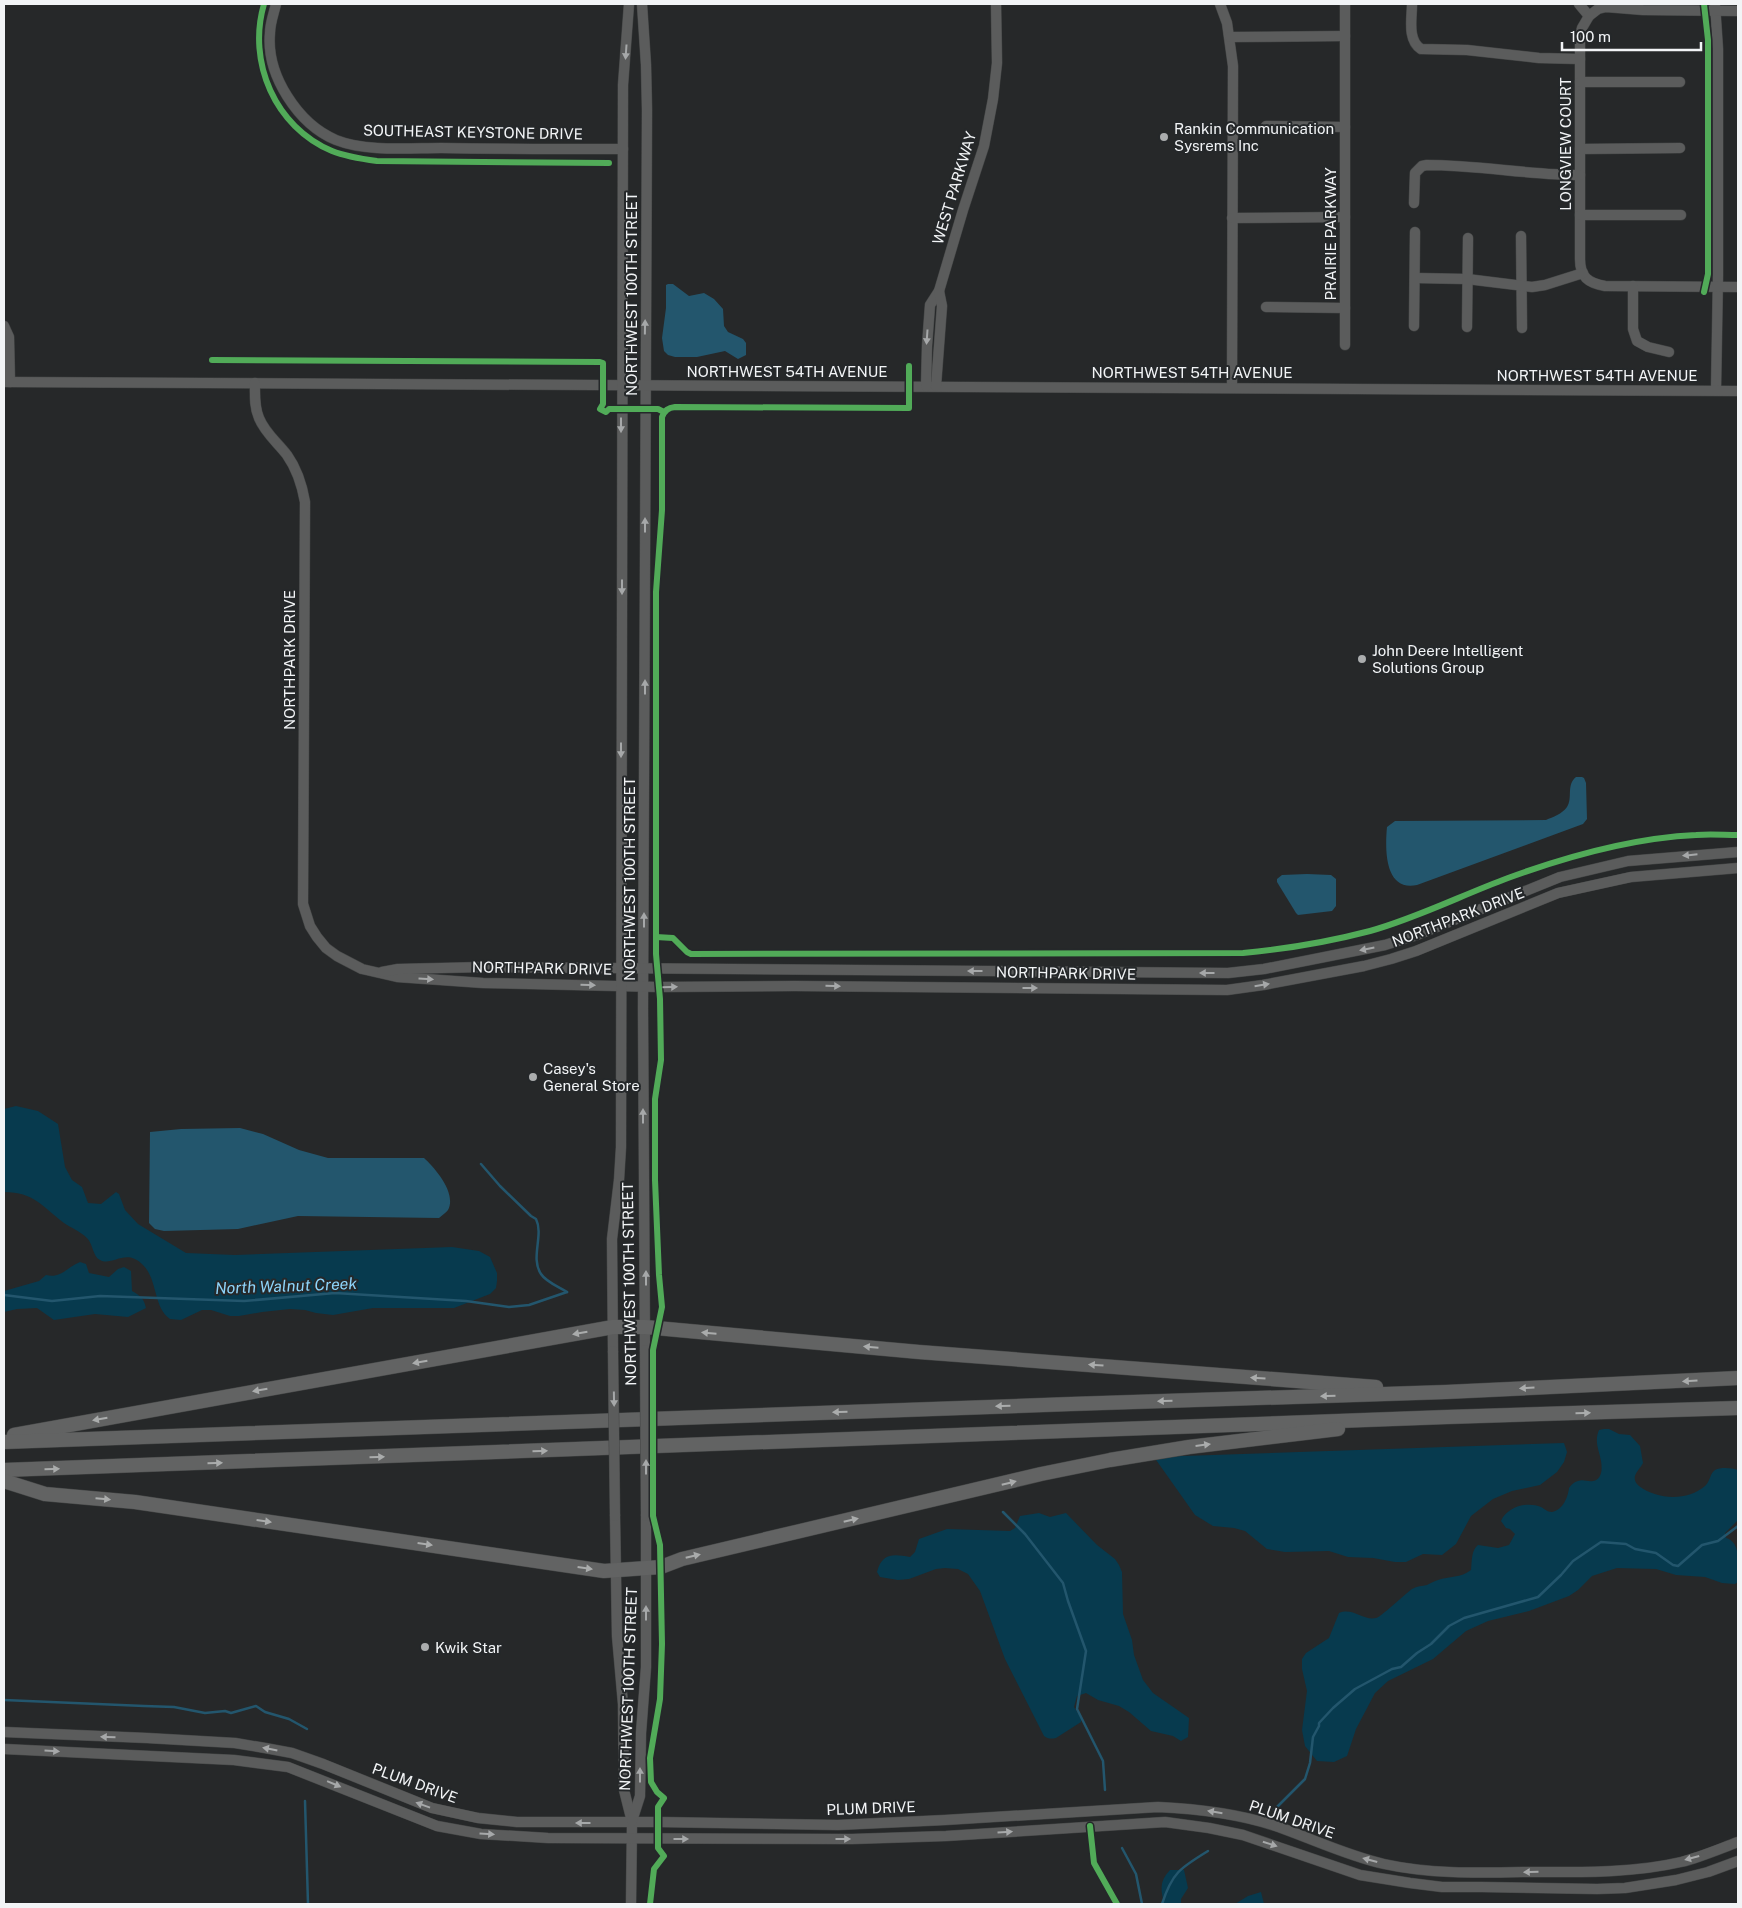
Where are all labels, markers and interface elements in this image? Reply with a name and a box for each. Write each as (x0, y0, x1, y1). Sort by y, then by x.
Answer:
scale bar (1562, 20, 1701, 52)
text: 100 m (1570, 28, 1611, 45)
one-way arrow (622, 45, 630, 61)
street label: LONGVIEW COURT (1557, 77, 1574, 211)
place label: Rankin Communication Sysrems Inc (1174, 120, 1334, 154)
street label: SOUTHEAST KEYSTONE DRIVE (363, 122, 583, 142)
street label: WEST PARKWAY (929, 130, 979, 246)
marker: Rankin Communication Sysrems Inc (1158, 131, 1170, 143)
street label: PRAIRIE PARKWAY (1322, 167, 1339, 301)
street label: NORTHWEST 100TH STREET (623, 192, 640, 396)
one-way arrow (641, 319, 649, 335)
one-way arrow (923, 329, 931, 345)
street label: NORTHWEST 54TH AVENUE (686, 363, 888, 380)
street label: NORTHWEST 54TH AVENUE (1091, 364, 1293, 381)
street label: NORTHWEST 54TH AVENUE (1496, 367, 1698, 384)
one-way arrow (617, 417, 625, 433)
one-way arrow (641, 516, 649, 532)
one-way arrow (618, 579, 626, 595)
street label: NORTHPARK DRIVE (281, 590, 298, 730)
place label: John Deere Intelligent Solutions Group (1372, 642, 1524, 676)
marker: John Deere Intelligent Solutions Group (1356, 653, 1368, 665)
one-way arrow (641, 679, 649, 695)
one-way arrow (617, 742, 625, 758)
street label: NORTHWEST 100TH STREET (621, 777, 638, 981)
one-way arrow (1681, 852, 1697, 860)
street label: NORTHPARK DRIVE (1389, 884, 1527, 950)
one-way arrow (640, 911, 648, 927)
one-way arrow (1360, 945, 1375, 953)
street label: NORTHPARK DRIVE (472, 958, 612, 978)
street label: NORTHPARK DRIVE (996, 963, 1136, 983)
one-way arrow (966, 967, 982, 975)
one-way arrow (1199, 969, 1215, 977)
one-way arrow (418, 976, 434, 984)
one-way arrow (580, 981, 596, 989)
one-way arrow (1255, 981, 1271, 989)
one-way arrow (825, 982, 841, 990)
one-way arrow (662, 983, 678, 991)
one-way arrow (1022, 984, 1038, 992)
place label: Casey's General Store (543, 1060, 640, 1094)
marker: Casey's General Store (527, 1071, 539, 1083)
one-way arrow (639, 1108, 647, 1124)
street label: NORTHWEST 100TH STREET (619, 1182, 639, 1386)
one-way arrow (642, 1270, 650, 1286)
water label: North Walnut Creek (215, 1274, 358, 1298)
one-way arrow (571, 1329, 587, 1337)
one-way arrow (700, 1329, 716, 1337)
one-way arrow (862, 1343, 878, 1351)
one-way arrow (411, 1358, 427, 1366)
one-way arrow (1088, 1361, 1104, 1369)
one-way arrow (1250, 1373, 1266, 1381)
one-way arrow (1681, 1377, 1697, 1385)
one-way arrow (1519, 1385, 1535, 1393)
one-way arrow (251, 1387, 267, 1395)
one-way arrow (610, 1392, 618, 1408)
one-way arrow (1319, 1392, 1335, 1400)
one-way arrow (1157, 1397, 1173, 1405)
one-way arrow (995, 1402, 1011, 1410)
one-way arrow (832, 1408, 848, 1416)
one-way arrow (1575, 1409, 1591, 1417)
one-way arrow (92, 1416, 108, 1424)
one-way arrow (1195, 1441, 1211, 1449)
one-way arrow (532, 1447, 548, 1455)
one-way arrow (370, 1453, 386, 1461)
one-way arrow (207, 1459, 223, 1467)
one-way arrow (642, 1459, 650, 1475)
one-way arrow (45, 1464, 61, 1472)
one-way arrow (1002, 1478, 1017, 1486)
one-way arrow (95, 1495, 111, 1503)
one-way arrow (843, 1516, 858, 1524)
one-way arrow (256, 1517, 272, 1525)
one-way arrow (417, 1541, 433, 1549)
one-way arrow (685, 1552, 700, 1560)
one-way arrow (578, 1564, 594, 1572)
street label: NORTHWEST 100TH STREET (616, 1587, 640, 1791)
one-way arrow (642, 1605, 650, 1621)
place label: Kwik Star (435, 1639, 502, 1656)
marker: Kwik Star (419, 1641, 431, 1653)
one-way arrow (100, 1732, 116, 1740)
one-way arrow (263, 1745, 278, 1753)
one-way arrow (45, 1748, 61, 1756)
street label: PLUM DRIVE (370, 1760, 460, 1806)
one-way arrow (636, 1767, 644, 1783)
one-way arrow (327, 1781, 341, 1789)
street label: PLUM DRIVE (1247, 1796, 1337, 1842)
street label: PLUM DRIVE (826, 1798, 916, 1818)
one-way arrow (415, 1800, 430, 1808)
one-way arrow (1206, 1808, 1222, 1816)
one-way arrow (575, 1819, 591, 1827)
one-way arrow (998, 1827, 1014, 1835)
one-way arrow (480, 1831, 496, 1839)
one-way arrow (673, 1835, 689, 1843)
one-way arrow (835, 1835, 851, 1843)
one-way arrow (1263, 1840, 1278, 1848)
one-way arrow (1685, 1855, 1700, 1863)
one-way arrow (1362, 1856, 1377, 1864)
one-way arrow (1523, 1868, 1539, 1876)

